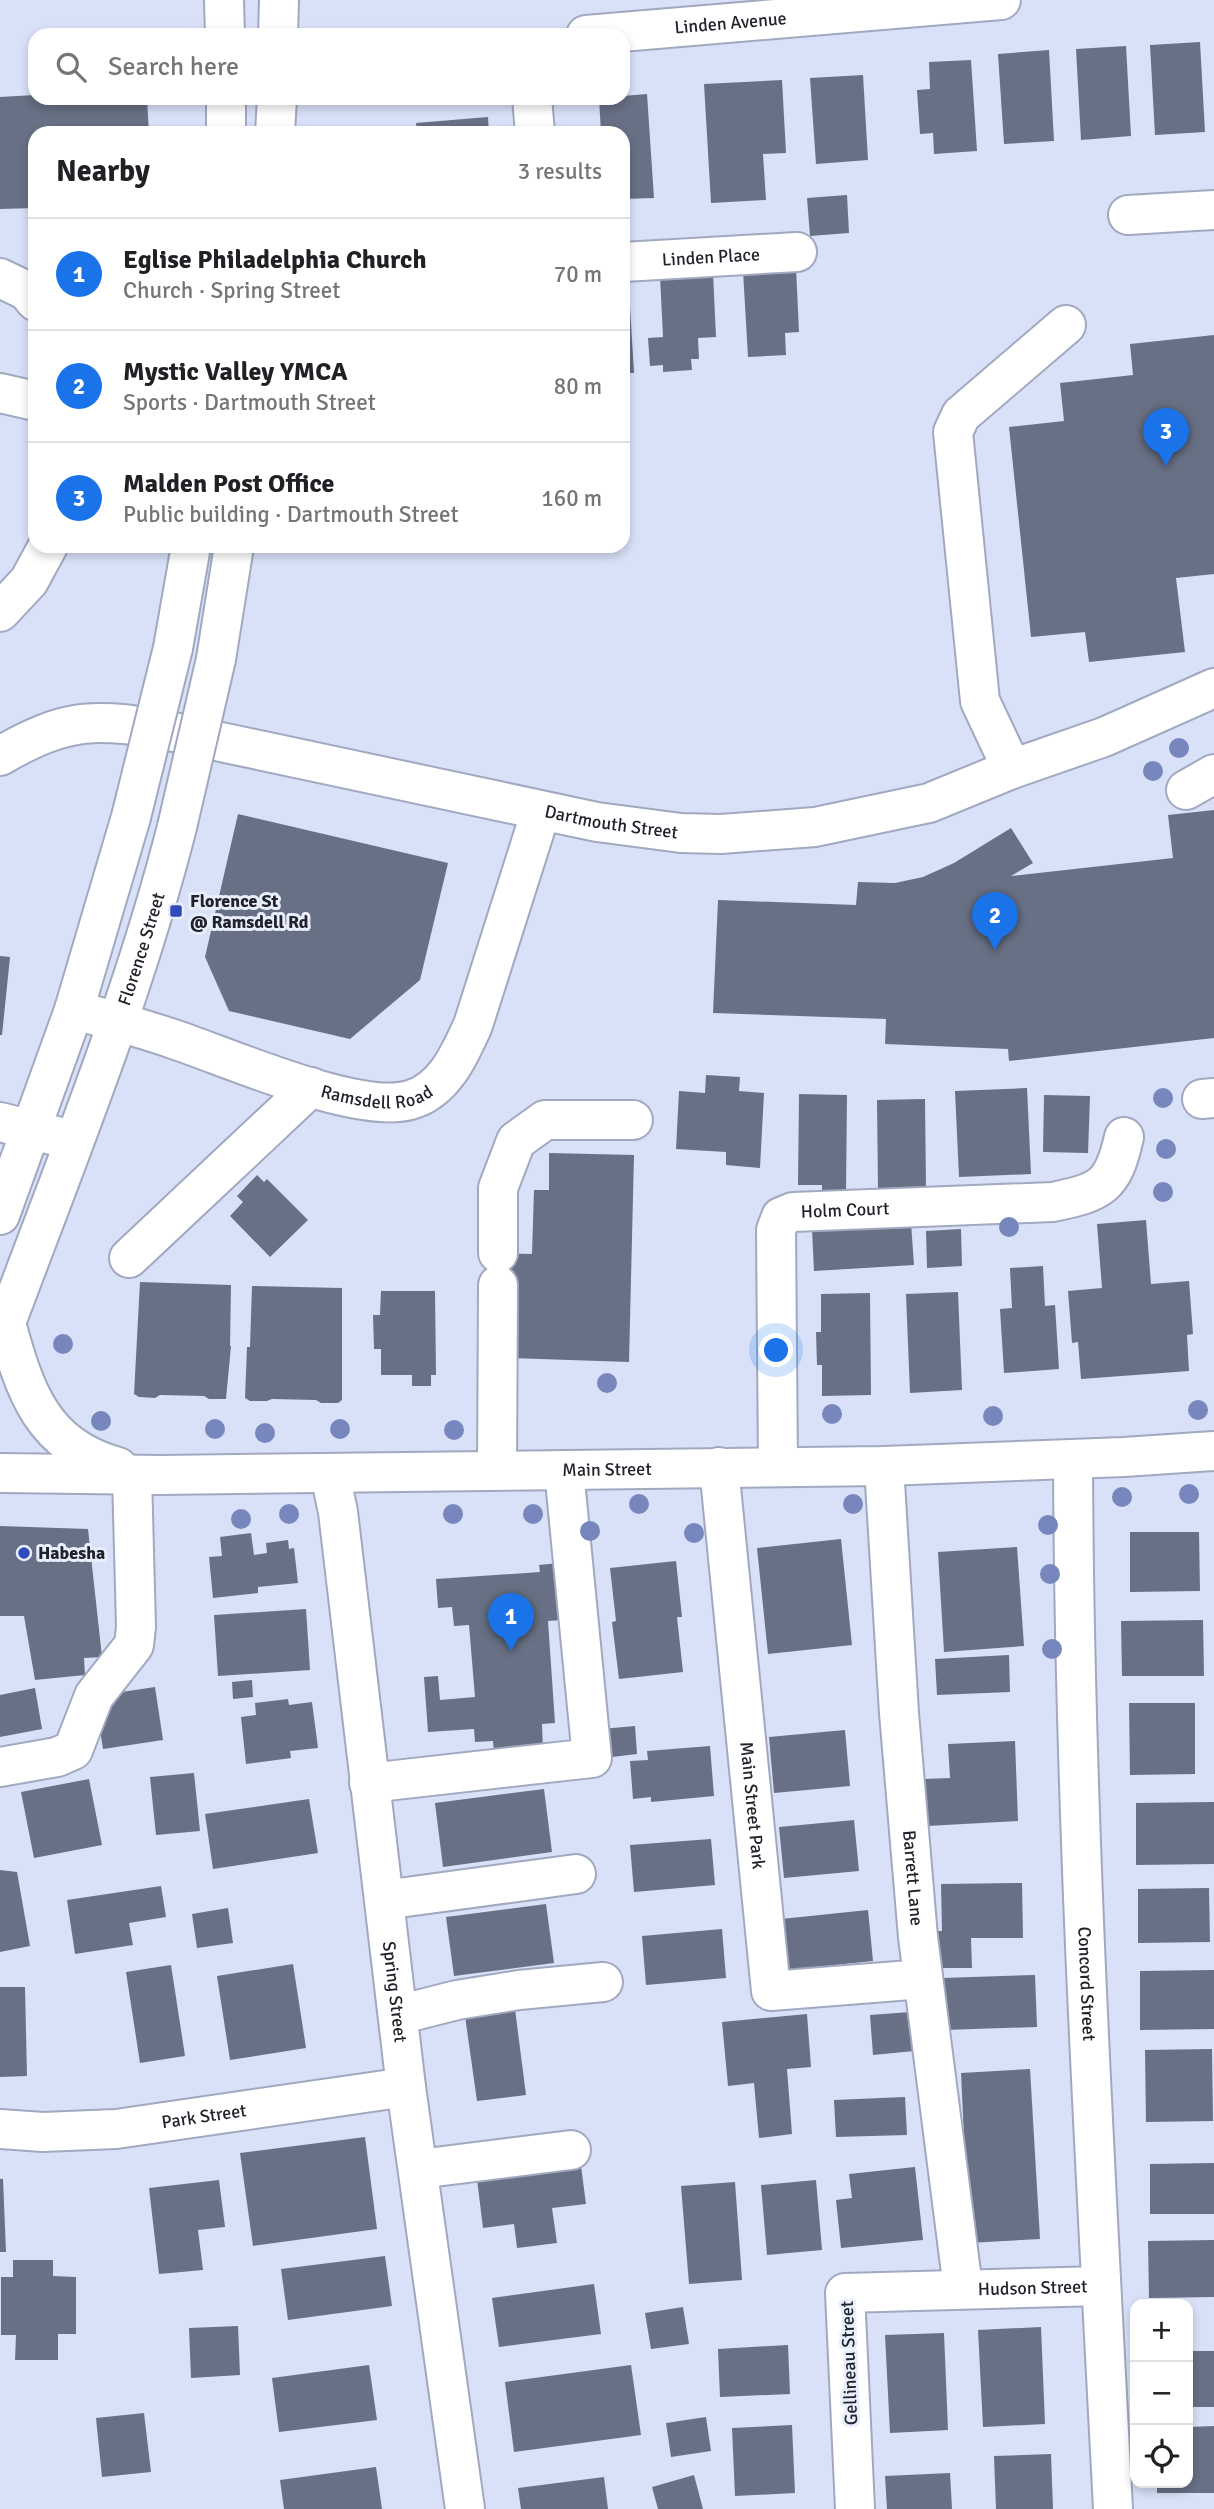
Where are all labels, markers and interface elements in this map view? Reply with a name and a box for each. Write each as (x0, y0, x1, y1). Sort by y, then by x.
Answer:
street label: Linden Avenue (674, 7, 787, 39)
search box (28, 28, 630, 105)
icon: search (52, 48, 90, 86)
text: Search here (108, 51, 239, 83)
text: Nearby (56, 153, 150, 190)
text: 3 results (518, 157, 602, 186)
street label: Linden Place (661, 243, 760, 271)
text: Eglise Philadelphia Church (123, 244, 427, 276)
text: 1 (73, 260, 85, 289)
text: 70 m (554, 260, 602, 289)
text: Church · Spring Street (123, 276, 340, 305)
text: Mystic Valley YMCA (123, 356, 348, 388)
text: 2 (73, 372, 85, 401)
text: 80 m (554, 372, 602, 401)
text: Sports · Dartmouth Street (123, 388, 376, 417)
pin: 3 (1143, 408, 1189, 466)
text: Malden Post Office (123, 468, 334, 500)
text: 3 (73, 484, 85, 513)
text: 160 m (541, 484, 602, 513)
text: Public building · Dartmouth Street (123, 500, 459, 529)
street label: Dartmouth Street (543, 800, 679, 843)
street label: Florence Street (113, 890, 170, 1008)
place label: Florence St @ Ramsdell Rd (190, 890, 309, 933)
pin: 2 (972, 892, 1018, 950)
marker: Florence St @ Ramsdell Rd (168, 903, 184, 919)
street label: Ramsdell Road (318, 1080, 437, 1114)
street label: Holm Court (800, 1197, 890, 1223)
your location (759, 1333, 793, 1367)
street label: Main Street (562, 1458, 652, 1481)
place label: Habesha (38, 1542, 105, 1564)
marker: Habesha (16, 1545, 32, 1561)
pin: 1 (488, 1593, 534, 1651)
street label: Main Street Park (735, 1741, 770, 1870)
street label: Barrett Lane (898, 1829, 928, 1927)
street label: Concord Street (1073, 1926, 1100, 2042)
street label: Spring Street (378, 1940, 412, 2044)
street label: Park Street (160, 2099, 248, 2133)
street label: Hudson Street (978, 2275, 1088, 2300)
map controls (1130, 2299, 1193, 2488)
button: + (1130, 2299, 1193, 2362)
street label: Gellineau Street (836, 2300, 862, 2426)
button: − (1130, 2362, 1193, 2425)
button: locate (1130, 2425, 1193, 2488)

